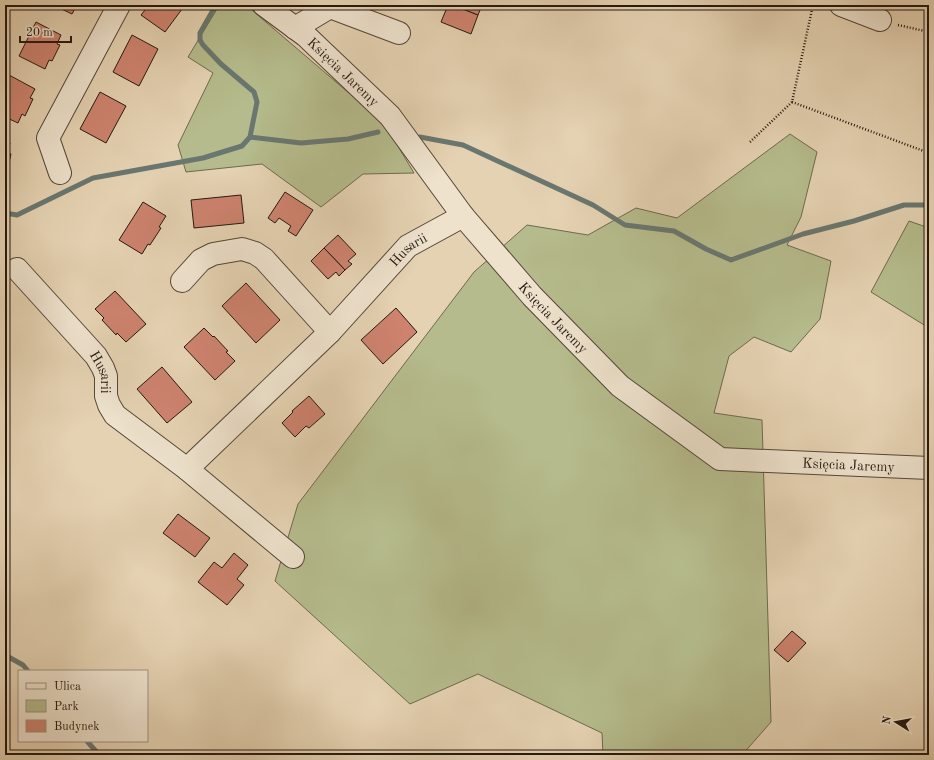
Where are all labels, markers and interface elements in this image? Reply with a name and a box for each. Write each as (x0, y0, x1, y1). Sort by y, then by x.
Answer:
scale bar (20, 18, 71, 44)
text: 20 m (26, 27, 53, 39)
street label: Księcia Jaremy (304, 35, 382, 110)
street label: Husarii (387, 231, 430, 270)
street label: Księcia Jaremy (515, 280, 590, 357)
street label: Husarii (87, 349, 112, 394)
street label: Księcia Jaremy (802, 457, 896, 475)
legend (18, 670, 148, 742)
text: Ulica (54, 681, 81, 693)
text: Park (54, 701, 79, 713)
north arrow (876, 702, 916, 742)
text: N (881, 715, 894, 726)
text: Budynek (54, 721, 100, 733)

